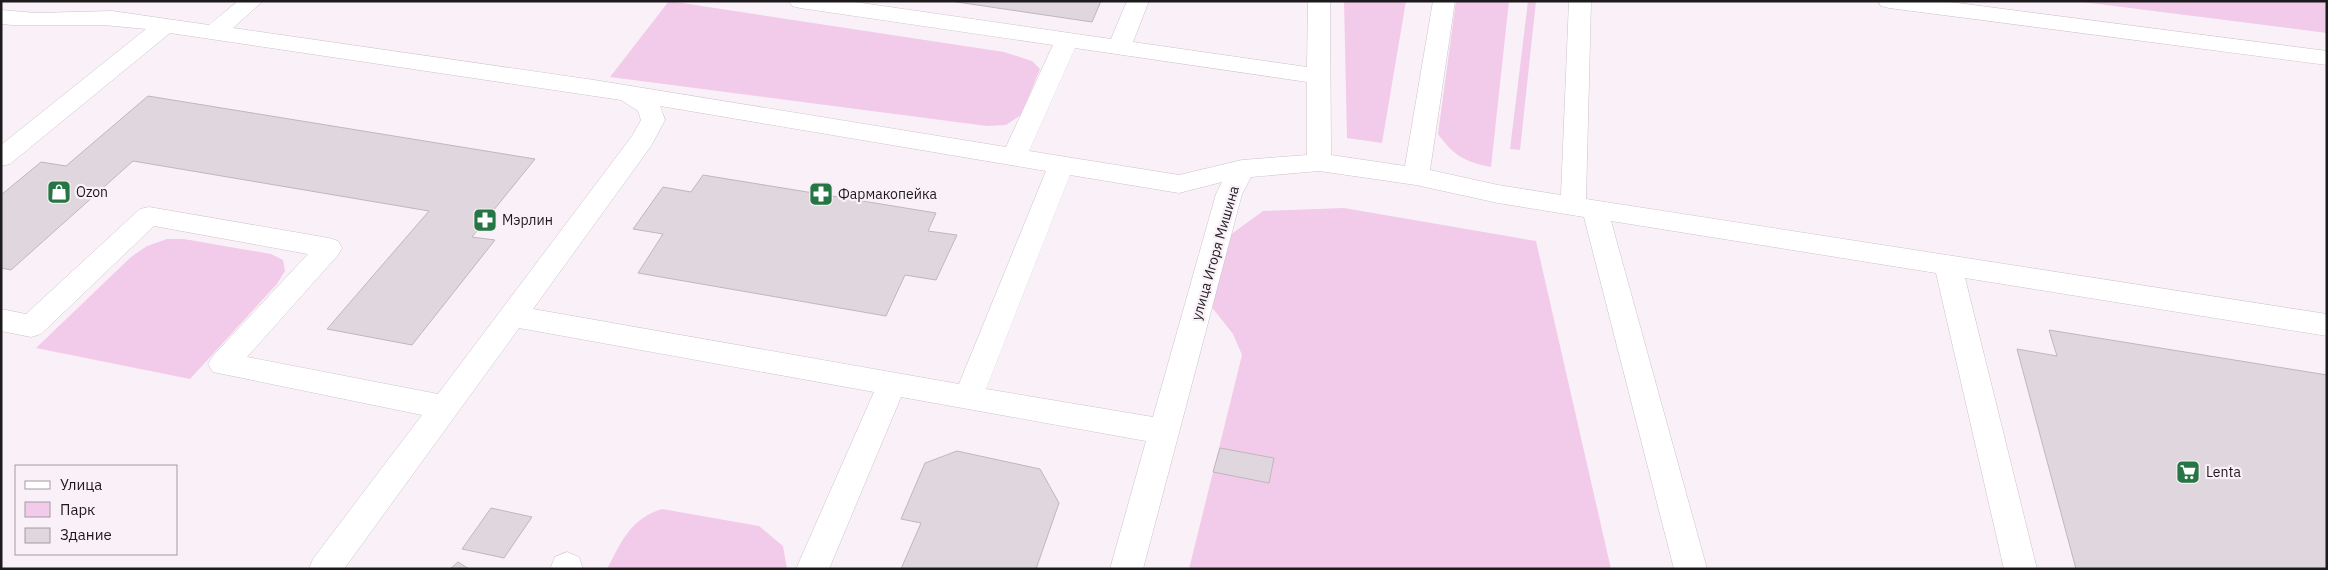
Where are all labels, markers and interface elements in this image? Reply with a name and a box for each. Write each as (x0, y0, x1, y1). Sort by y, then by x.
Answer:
shop icon: Ozon (46, 179, 72, 205)
pharmacy icon: Фармакопейка (808, 181, 834, 207)
place label: Ozon (76, 183, 108, 201)
street label: улица Игоря Мишина (1187, 183, 1243, 322)
place label: Фармакопейка (838, 185, 937, 203)
pharmacy icon: Мэрлин (472, 207, 498, 233)
place label: Мэрлин (502, 211, 553, 229)
supermarket icon: Lenta (2175, 459, 2201, 485)
place label: Lenta (2206, 463, 2241, 481)
legend (15, 465, 178, 555)
text: Улица (60, 475, 102, 494)
text: Парк (60, 500, 95, 519)
text: Здание (60, 525, 112, 544)

